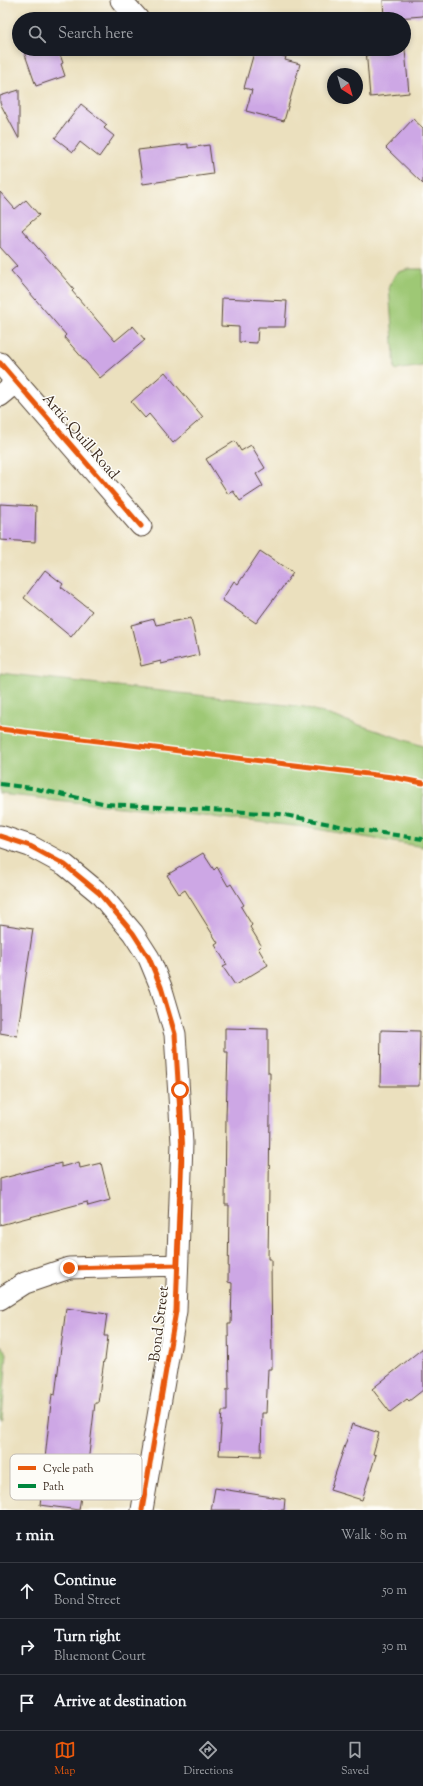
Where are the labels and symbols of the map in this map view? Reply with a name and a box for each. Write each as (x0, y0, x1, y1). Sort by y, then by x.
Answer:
north arrow (327, 68, 363, 104)
street label: Artic Quill Road (37, 390, 124, 485)
route start (171, 1081, 189, 1099)
route end (60, 1259, 78, 1277)
street label: Bond Street (145, 1285, 175, 1363)
legend (10, 1454, 142, 1500)
text: Cycle path (43, 1461, 94, 1477)
text: Path (43, 1479, 65, 1495)

